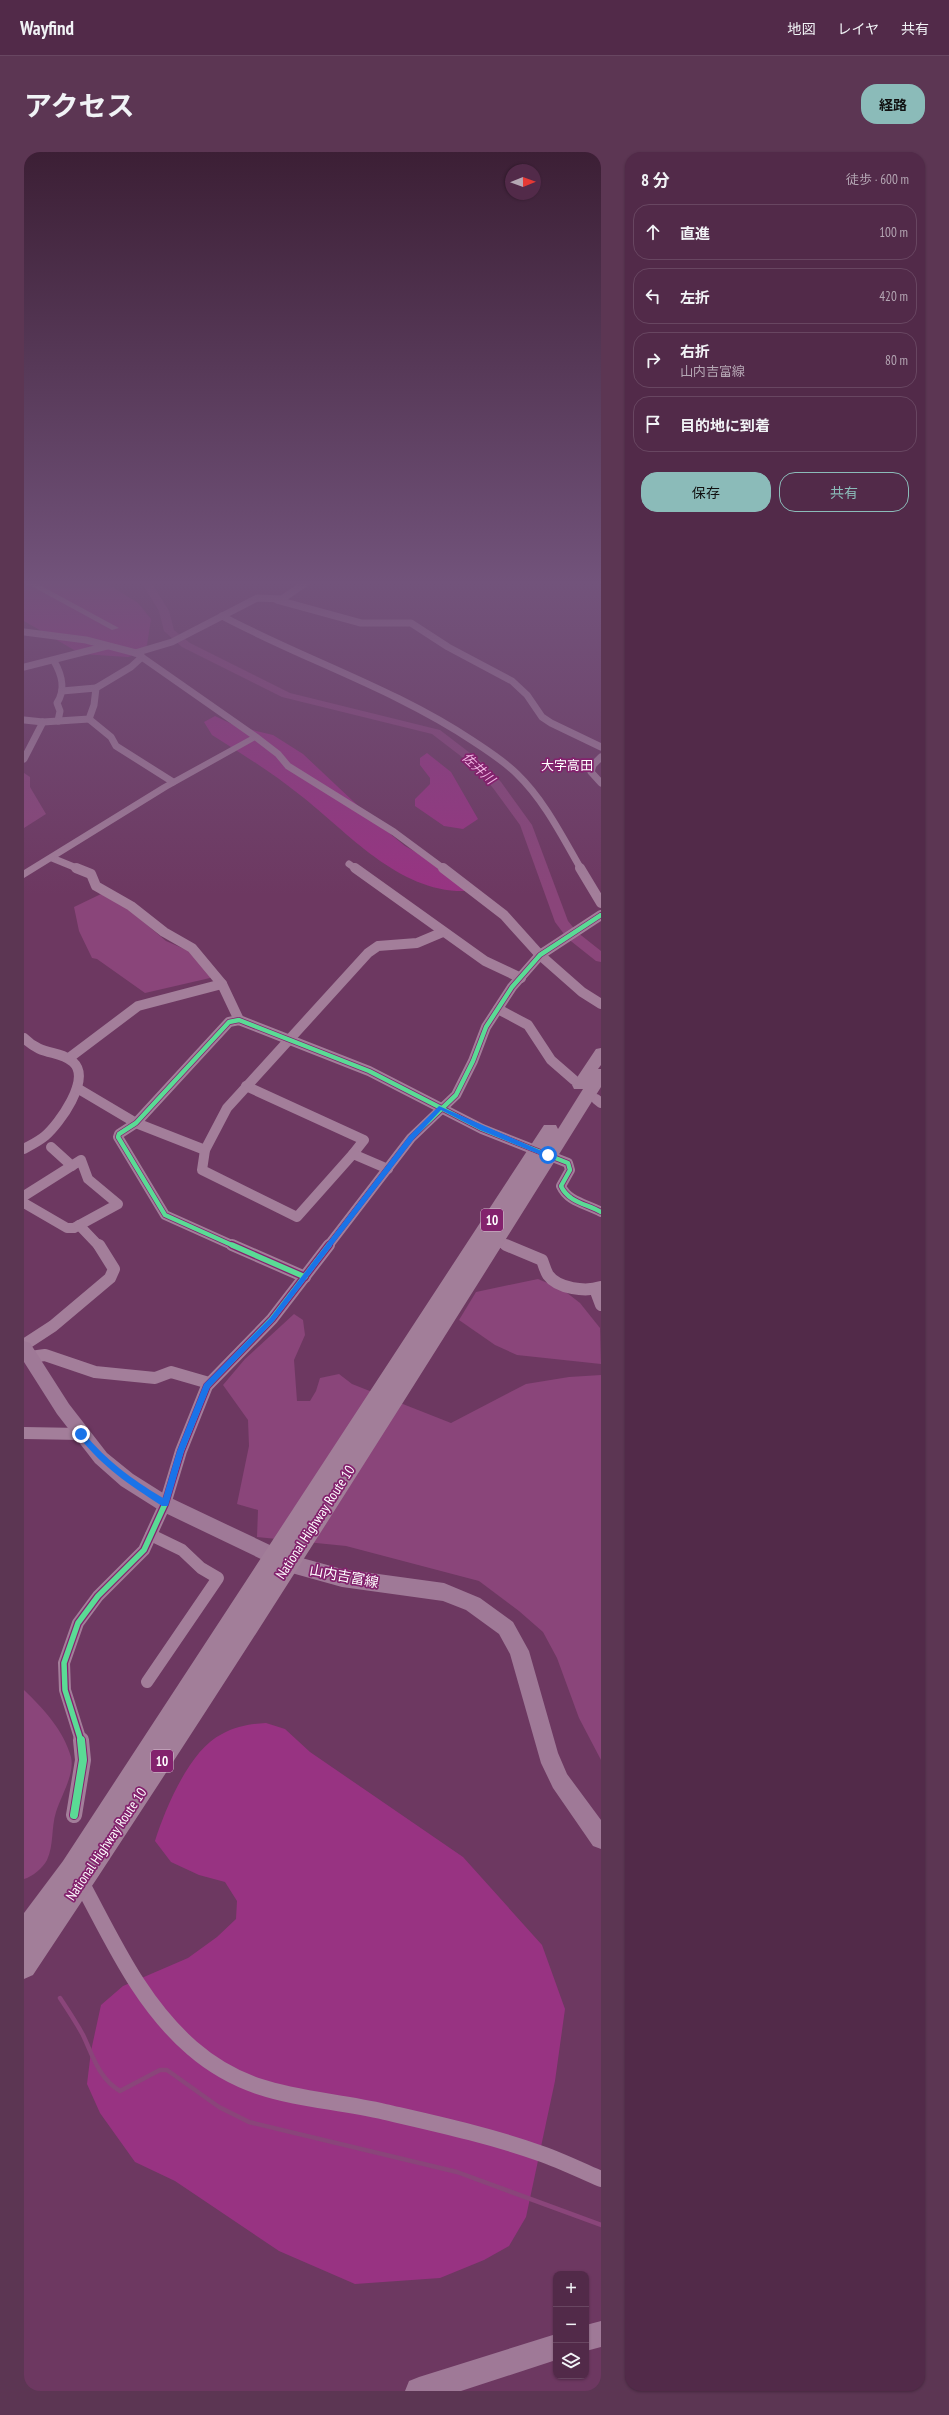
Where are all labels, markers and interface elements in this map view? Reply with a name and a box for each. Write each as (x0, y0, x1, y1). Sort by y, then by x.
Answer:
text: Wayfind (20, 16, 74, 40)
text: 地図 (787, 20, 815, 38)
text: レイヤ (837, 20, 879, 38)
text: 共有 (901, 20, 929, 38)
button: 経路 (861, 84, 925, 124)
text: アクセス (24, 87, 135, 124)
north arrow (505, 164, 541, 200)
text: 8 分 (641, 169, 670, 191)
text: 徒歩 · 600 m (846, 171, 909, 188)
icon: ahead (642, 221, 664, 243)
text: 直進 (680, 224, 710, 243)
text: 100 m (879, 224, 908, 241)
icon: left (642, 285, 664, 307)
text: 左折 (680, 288, 710, 307)
text: 420 m (879, 288, 908, 305)
text: 右折 (680, 342, 710, 361)
icon: right (642, 349, 664, 371)
text: 80 m (885, 352, 908, 369)
text: 山内吉富線 (680, 363, 745, 380)
icon: arrive (642, 413, 664, 435)
text: 目的地に到着 (680, 416, 770, 435)
button: 保存 (641, 472, 771, 512)
button: 共有 (779, 472, 909, 512)
water label: 佐井川 (459, 749, 500, 789)
district label: 大字高田 (541, 757, 593, 774)
route start (539, 1146, 557, 1164)
road number: 10 (481, 1209, 503, 1231)
route end (72, 1425, 90, 1443)
street label: National Highway Route 10 (272, 1462, 358, 1582)
street label: 山内吉富線 (308, 1560, 380, 1592)
road number: 10 (151, 1750, 173, 1772)
street label: National Highway Route 10 (62, 1784, 150, 1904)
map controls (553, 2271, 589, 2379)
button: + (553, 2271, 589, 2307)
button: − (553, 2307, 589, 2343)
button: layers (553, 2343, 589, 2379)

